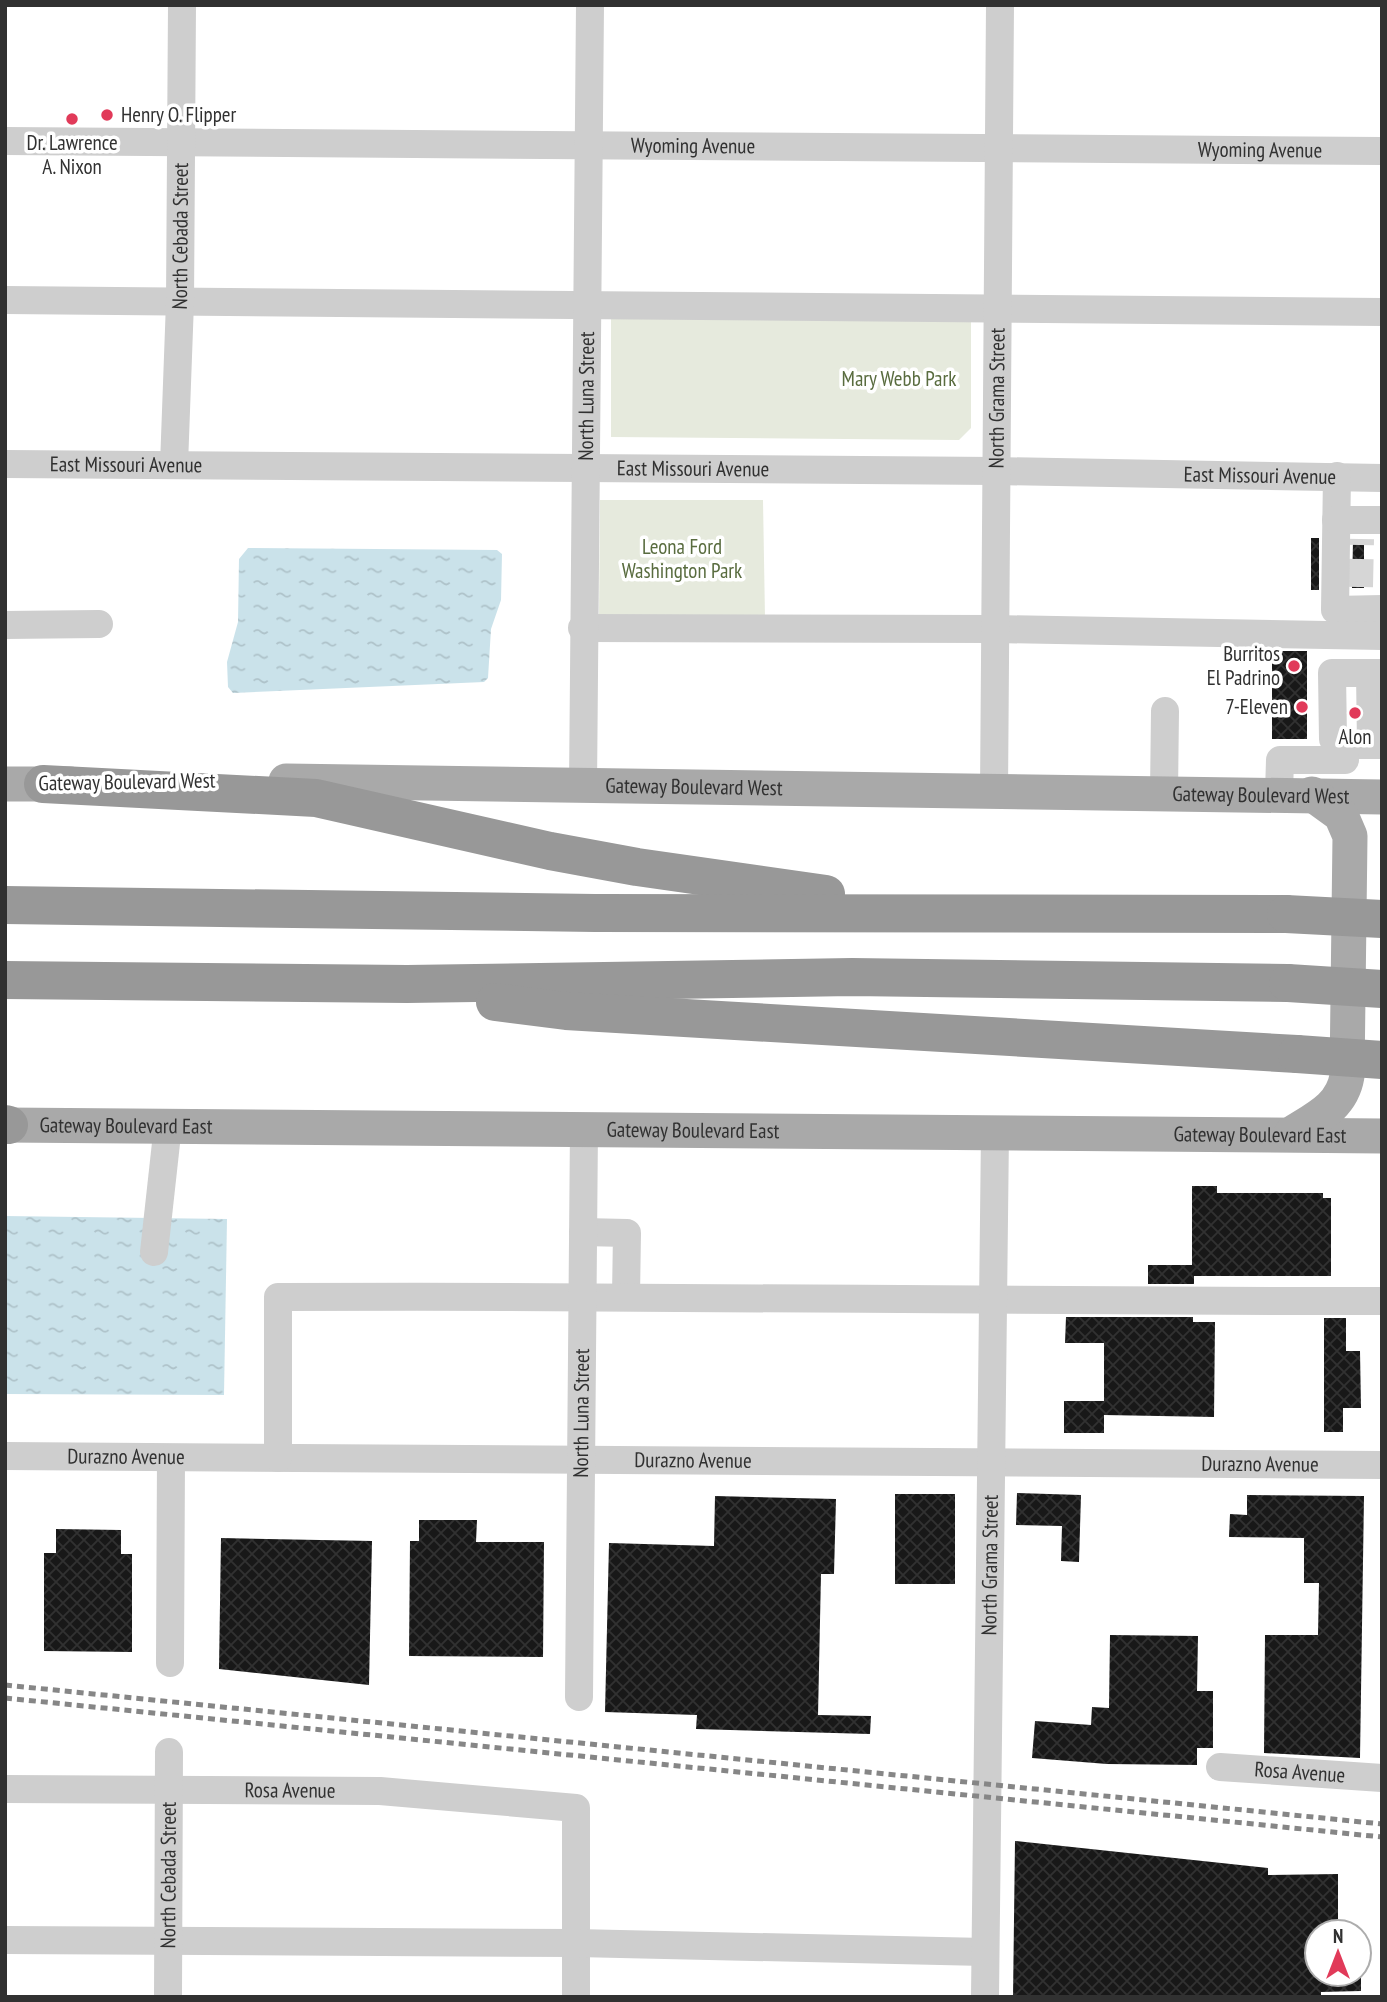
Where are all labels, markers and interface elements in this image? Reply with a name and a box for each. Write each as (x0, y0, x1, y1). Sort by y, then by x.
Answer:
place label: Henry O. Flipper (121, 101, 237, 128)
marker: Henry O. Flipper (99, 107, 115, 123)
marker: Dr. Lawrence A. Nixon (64, 111, 80, 127)
place label: Dr. Lawrence A. Nixon (26, 129, 118, 180)
street label: Wyoming Avenue (631, 132, 755, 159)
street label: Wyoming Avenue (1198, 136, 1322, 164)
street label: North Cebada Street (166, 162, 194, 310)
street label: North Grama Street (982, 327, 1011, 468)
street label: North Luna Street (572, 331, 600, 461)
park label: Mary Webb Park (842, 365, 956, 392)
street label: East Missouri Avenue (50, 450, 202, 478)
street label: East Missouri Avenue (617, 454, 769, 482)
street label: East Missouri Avenue (1183, 460, 1336, 490)
park label: Leona Ford Washington Park (622, 533, 742, 584)
place label: Burritos El Padrino (1207, 640, 1280, 691)
marker: Burritos El Padrino (1286, 658, 1302, 674)
place label: 7-Eleven (1225, 693, 1288, 720)
marker: 7-Eleven (1294, 699, 1310, 715)
marker: Alon (1347, 705, 1363, 721)
place label: Alon (1338, 723, 1372, 750)
street label: Gateway Boulevard West (38, 766, 216, 797)
street label: Gateway Boulevard West (605, 772, 783, 801)
street label: Gateway Boulevard West (1172, 780, 1350, 810)
street label: Gateway Boulevard East (39, 1111, 213, 1140)
street label: Gateway Boulevard East (606, 1116, 780, 1144)
street label: Gateway Boulevard East (1173, 1120, 1347, 1149)
street label: North Luna Street (567, 1348, 595, 1478)
street label: Durazno Avenue (67, 1442, 185, 1470)
street label: Durazno Avenue (634, 1446, 752, 1474)
street label: Durazno Avenue (1201, 1450, 1319, 1478)
street label: North Grama Street (975, 1494, 1004, 1636)
street label: Rosa Avenue (1254, 1755, 1346, 1788)
street label: Rosa Avenue (244, 1776, 336, 1804)
street label: North Cebada Street (154, 1801, 182, 1948)
north arrow (1303, 1918, 1373, 1988)
text: N (1333, 1924, 1343, 1948)

